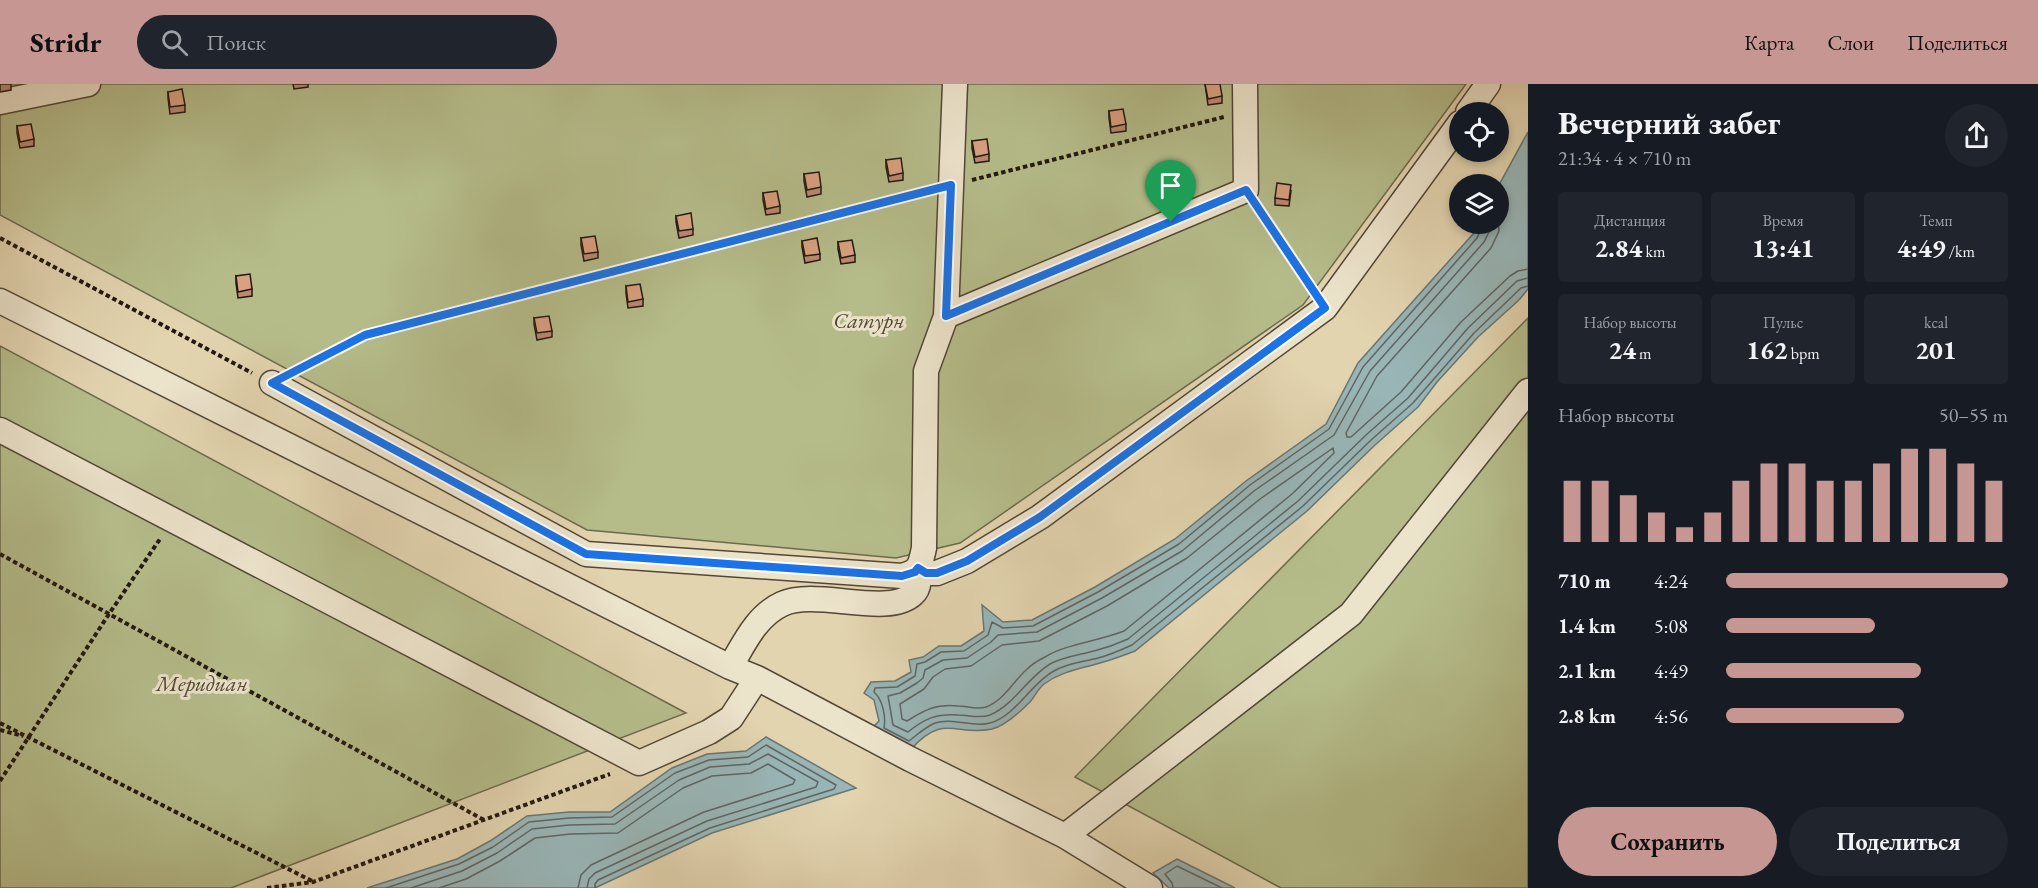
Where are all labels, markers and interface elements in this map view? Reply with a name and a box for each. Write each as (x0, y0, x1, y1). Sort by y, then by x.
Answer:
search box (137, 15, 557, 69)
text: Stridr (30, 24, 101, 60)
icon: search (158, 26, 191, 59)
text: Поиск (206, 28, 266, 57)
text: Карта (1744, 29, 1794, 56)
text: Слои (1827, 29, 1874, 56)
text: Поделиться (1907, 29, 2008, 56)
text: Вечерний забег (1558, 101, 1780, 144)
map controls (1449, 102, 1509, 234)
button: locate (1449, 102, 1509, 162)
button: share (1945, 104, 2008, 167)
text: 21:34 · 4 × 710 m (1558, 145, 1691, 171)
pin (1145, 160, 1196, 222)
icon: arrive (1154, 169, 1187, 202)
button: layers (1449, 174, 1509, 234)
text: Дистанция (1594, 210, 1666, 231)
text: Время (1762, 210, 1804, 231)
text: Темп (1919, 210, 1953, 231)
text: 2.84 (1595, 231, 1642, 265)
text: 13:41 (1752, 231, 1814, 265)
text: 4:49 (1897, 231, 1946, 265)
text: km (1642, 241, 1665, 262)
text: /km (1946, 241, 1975, 262)
park label: Сатурн (833, 306, 905, 335)
text: Набор высоты (1583, 312, 1677, 333)
text: Пульс (1763, 312, 1803, 333)
text: kcal (1924, 312, 1948, 333)
text: 24 (1608, 333, 1636, 367)
text: 162 (1746, 333, 1788, 367)
text: 201 (1915, 333, 1957, 367)
text: m (1636, 343, 1652, 364)
text: bpm (1788, 343, 1820, 364)
text: Набор высоты (1558, 402, 1674, 428)
text: 50–55 m (1939, 402, 2008, 428)
text: 710 m (1558, 568, 1611, 594)
text: 4:24 (1654, 568, 1688, 594)
text: 1.4 km (1558, 613, 1616, 639)
text: 5:08 (1654, 613, 1688, 639)
text: 2.1 km (1558, 658, 1616, 684)
text: 4:49 (1654, 658, 1688, 684)
park label: Меридиан (154, 669, 248, 698)
text: 2.8 km (1558, 703, 1616, 729)
text: 4:56 (1654, 703, 1688, 729)
button: Сохранить (1558, 807, 1777, 876)
button: Поделиться (1789, 807, 2008, 876)

